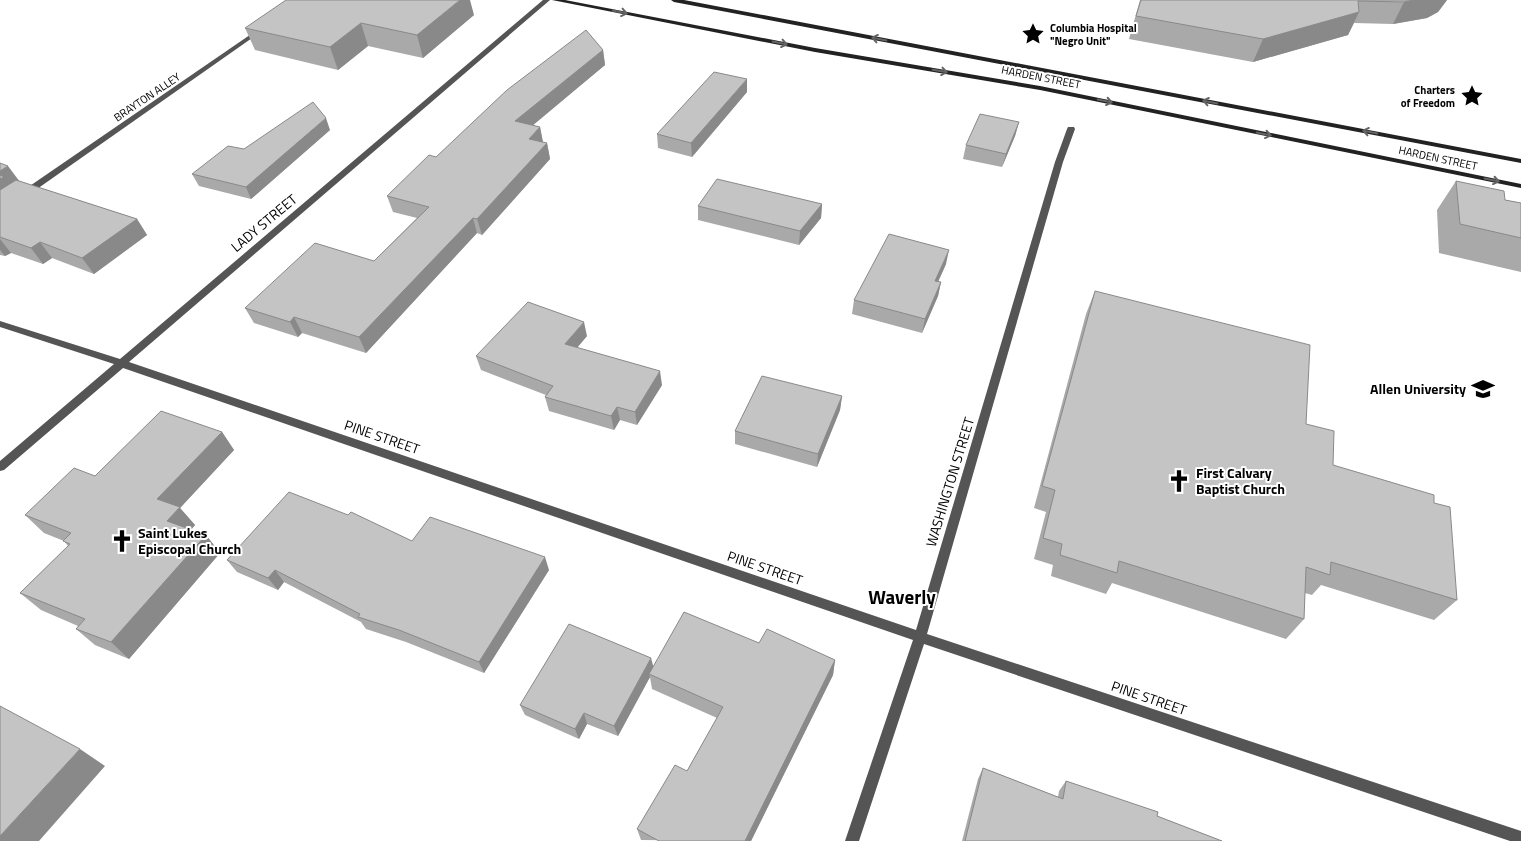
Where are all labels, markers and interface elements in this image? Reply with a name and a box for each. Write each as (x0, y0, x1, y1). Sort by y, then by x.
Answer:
one-way arrow (612, 8, 628, 18)
place label: Columbia Hospital "Negro Unit" (1050, 20, 1137, 49)
place icon: Columbia Hospital "Negro Unit" (1020, 21, 1046, 47)
one-way arrow (871, 33, 887, 43)
one-way arrow (771, 39, 787, 48)
street label: HARDEN STREET (1000, 61, 1082, 93)
one-way arrow (931, 66, 947, 76)
street label: BRAYTON ALLEY (111, 69, 184, 125)
place label: Charters of Freedom (1401, 82, 1455, 111)
place icon: Charters of Freedom (1459, 83, 1485, 109)
one-way arrow (1097, 97, 1113, 106)
one-way arrow (1203, 97, 1219, 106)
one-way arrow (1362, 127, 1378, 137)
one-way arrow (1256, 129, 1272, 139)
street label: HARDEN STREET (1397, 142, 1479, 174)
one-way arrow (1484, 176, 1500, 185)
street label: LADY STREET (226, 188, 302, 257)
school or university icon: Allen University (1470, 376, 1496, 402)
place label: Allen University (1370, 378, 1466, 399)
street label: PINE STREET (342, 414, 423, 459)
street label: WASHINGTON STREET (920, 414, 979, 549)
place label: First Calvary Baptist Church (1196, 462, 1285, 499)
church icon: First Calvary Baptist Church (1166, 468, 1192, 494)
place label: Saint Lukes Episcopal Church (138, 522, 241, 559)
church icon: Saint Lukes Episcopal Church (109, 528, 135, 554)
street label: PINE STREET (725, 545, 806, 590)
district label: Waverly (868, 582, 936, 611)
street label: PINE STREET (1109, 675, 1190, 720)

